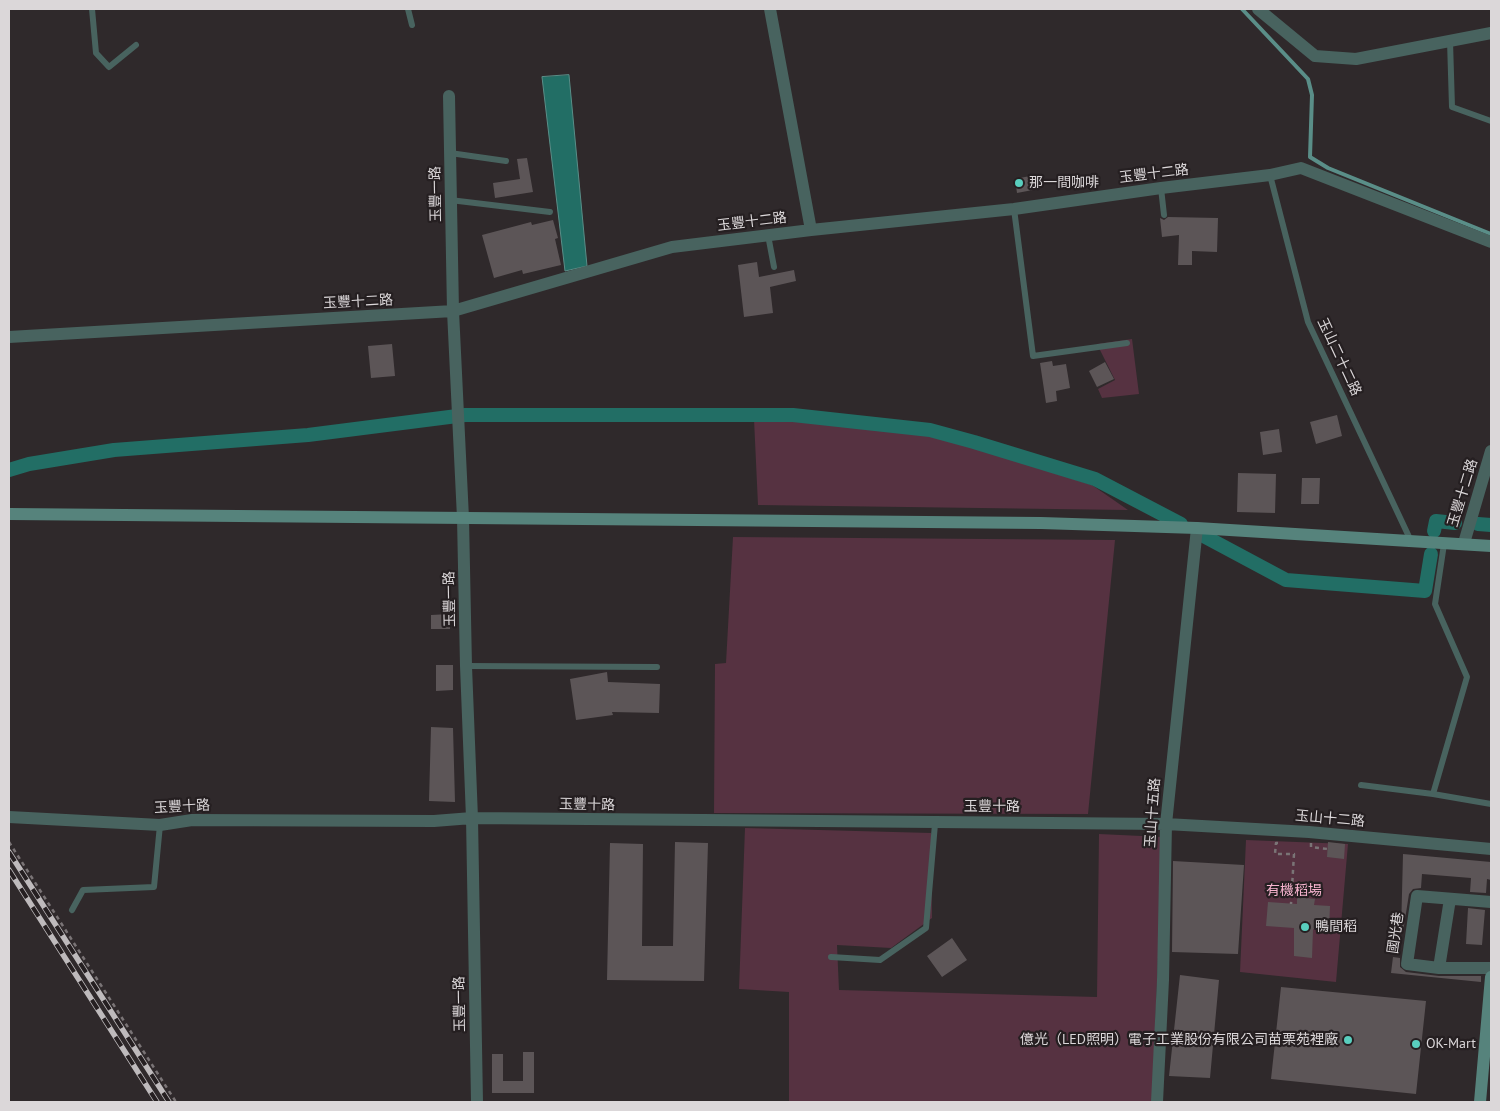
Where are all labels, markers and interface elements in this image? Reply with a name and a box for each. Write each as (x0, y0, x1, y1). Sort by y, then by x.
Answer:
street label: 玉豐十二路 (1118, 161, 1190, 187)
street label: 玉豐一路 (427, 166, 445, 222)
place label: 那一間咖啡 (1029, 175, 1099, 191)
marker: 那一間咖啡 (1013, 177, 1025, 189)
street label: 玉豐十二路 (716, 209, 788, 235)
street label: 玉豐十二路 (323, 292, 393, 312)
street label: 玉山二十二路 (1314, 315, 1364, 399)
street label: 玉豐十二路 (1445, 457, 1481, 529)
street label: 玉豐一路 (441, 571, 459, 627)
street label: 玉山十五路 (1142, 777, 1164, 849)
street label: 玉豐十路 (559, 796, 615, 814)
street label: 玉豐十路 (154, 797, 210, 817)
street label: 玉豐十路 (964, 799, 1020, 815)
street label: 玉山十二路 (1294, 808, 1366, 830)
park label: 有機稻場 (1266, 883, 1322, 899)
street label: 國光巷 (1385, 911, 1407, 955)
place label: 鴨間稻 (1315, 919, 1357, 935)
marker: 鴨間稻 (1299, 921, 1311, 933)
street label: 玉豐一路 (451, 976, 469, 1032)
place label: 億光（LED照明）電子工業股份有限公司苗栗苑裡廠 (1020, 1032, 1338, 1048)
marker: 億光（LED照明）電子工業股份有限公司苗栗苑裡廠 (1342, 1034, 1354, 1046)
place label: OK-Mart (1426, 1036, 1476, 1052)
marker: OK-Mart (1410, 1038, 1422, 1050)

